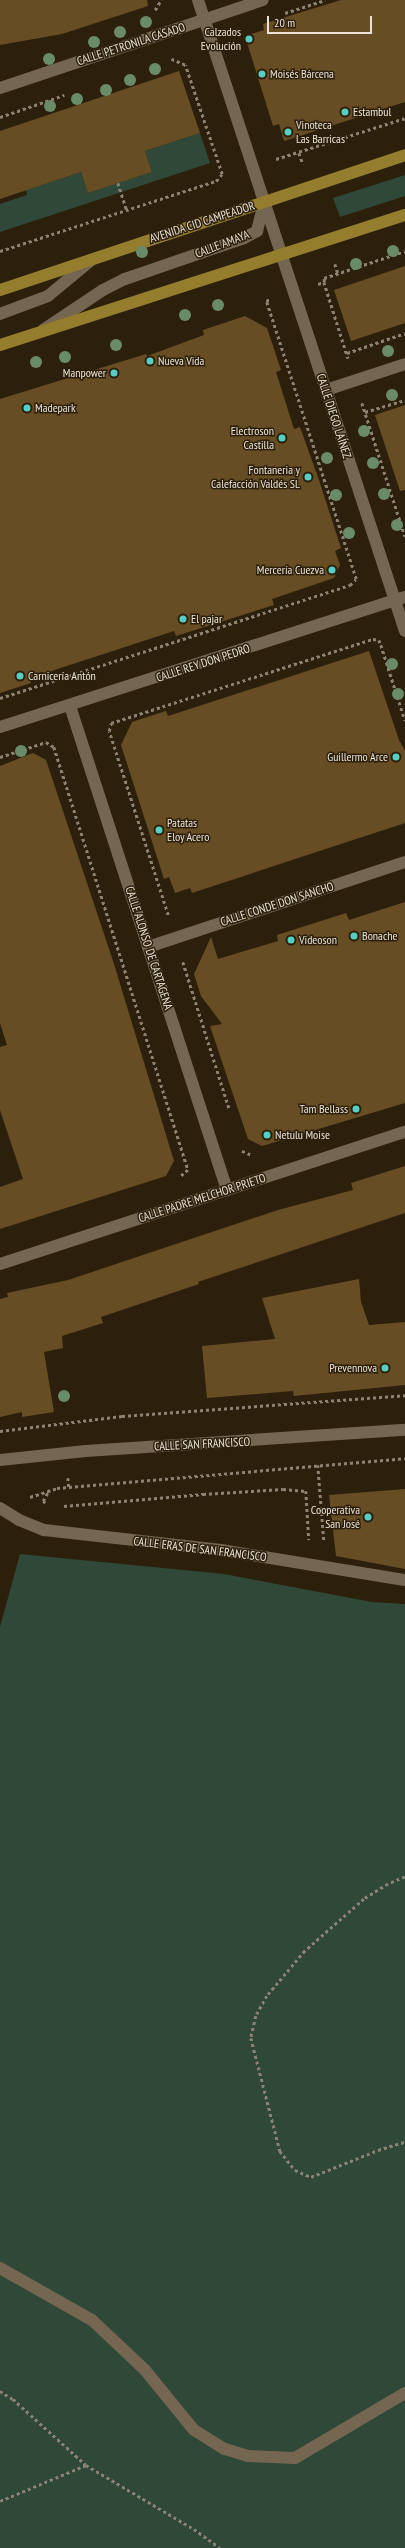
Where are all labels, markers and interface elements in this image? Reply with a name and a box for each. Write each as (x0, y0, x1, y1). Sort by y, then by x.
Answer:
scale bar (269, 8, 374, 34)
text: 20 m (274, 15, 295, 30)
street label: CALLE PETRONILA CASADO (75, 20, 187, 68)
place label: Calzados Evolución (201, 25, 241, 53)
marker: Calzados Evolución (244, 34, 254, 44)
place label: Moisés Bárcena (270, 67, 334, 81)
marker: Moisés Bárcena (257, 69, 267, 79)
place label: Estambul (353, 105, 391, 119)
marker: Estambul (340, 107, 350, 117)
place label: Vinoteca Las Barricas (296, 118, 345, 146)
marker: Vinoteca Las Barricas (283, 127, 293, 137)
street label: AVENIDA CID CAMPEADOR (147, 198, 257, 246)
street label: CALLE AMAYA (193, 227, 251, 261)
place label: Nueva Vida (158, 354, 205, 368)
marker: Nueva Vida (145, 356, 155, 366)
place label: Manpower (63, 366, 106, 380)
marker: Manpower (109, 368, 119, 378)
street label: CALLE DIEGO LAÍNEZ (314, 372, 354, 460)
place label: Madepark (35, 401, 76, 415)
marker: Madepark (22, 403, 32, 413)
place label: Electroson Castilla (231, 424, 274, 452)
marker: Electroson Castilla (277, 433, 287, 443)
place label: Fontaneria y Calefacción Valdés SL (211, 463, 300, 491)
marker: Fontaneria y Calefacción Valdés SL (303, 472, 313, 482)
place label: Mercería Cuezva (257, 563, 324, 577)
marker: Mercería Cuezva (327, 565, 337, 575)
place label: El pajar (191, 612, 222, 626)
marker: El pajar (178, 614, 188, 624)
street label: CALLE REY DON PEDRO (154, 641, 252, 685)
place label: Carnicería Antón (28, 669, 96, 683)
marker: Carnicería Antón (15, 671, 25, 681)
place label: Guillermo Arce (327, 750, 388, 764)
marker: Guillermo Arce (391, 752, 401, 762)
place label: Patatas Eloy Acero (167, 816, 210, 844)
marker: Patatas Eloy Acero (154, 825, 164, 835)
street label: CALLE CONDE DON SANCHO (218, 879, 336, 929)
street label: CALLE ALONSO DE CARTAGENA (122, 884, 176, 1012)
place label: Bonache (362, 929, 397, 943)
marker: Bonache (349, 931, 359, 941)
place label: Videoson (299, 933, 337, 947)
marker: Videoson (286, 935, 296, 945)
place label: Tam Bellass (299, 1102, 348, 1116)
marker: Tam Bellass (351, 1104, 361, 1114)
place label: Netulu Moise (275, 1128, 330, 1142)
marker: Netulu Moise (262, 1130, 272, 1140)
street label: CALLE PADRE MELCHOR PRIETO (136, 1171, 268, 1225)
place label: Prevennova (329, 1361, 377, 1375)
marker: Prevennova (380, 1363, 390, 1373)
street label: CALLE SAN FRANCISCO (154, 1434, 250, 1454)
place label: Cooperativa San José (311, 1503, 360, 1531)
marker: Cooperativa San José (363, 1512, 373, 1522)
street label: CALLE ERAS DE SAN FRANCISCO (133, 1534, 267, 1564)

